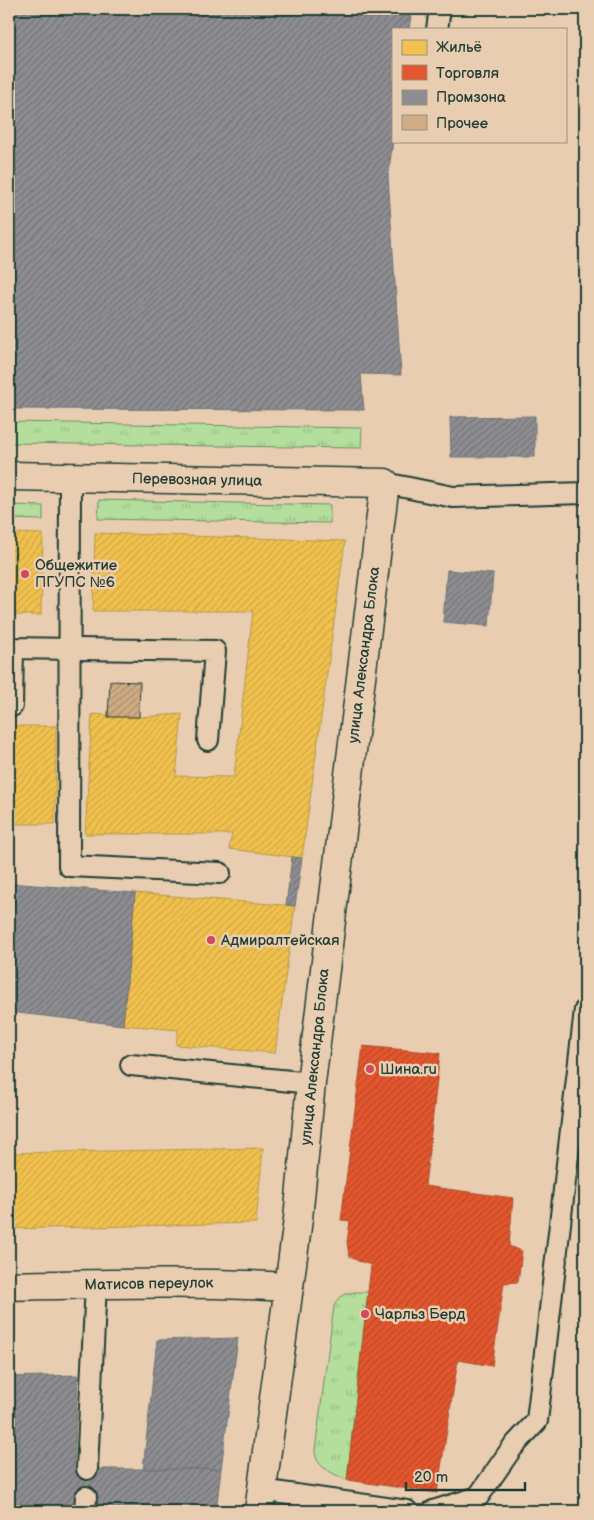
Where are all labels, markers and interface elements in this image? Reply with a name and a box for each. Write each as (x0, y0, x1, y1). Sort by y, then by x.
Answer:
legend (392, 28, 566, 142)
text: Жильё (436, 38, 482, 57)
text: Торговля (436, 64, 499, 83)
text: Промзона (436, 88, 506, 107)
text: Прочее (436, 114, 488, 133)
street label: Перевозная улица (132, 469, 262, 491)
place label: Общежитие ПГУПС №6 (35, 556, 117, 592)
street label: улица Александра Блока (344, 565, 384, 744)
marker: Общежитие ПГУПС №6 (19, 568, 31, 580)
place label: Адмиралтейская (220, 931, 340, 950)
marker: Адмиралтейская (205, 934, 217, 946)
street label: улица Александра Блока (296, 967, 334, 1146)
place label: Шина.ru (380, 1060, 437, 1079)
marker: Шина.ru (364, 1063, 376, 1075)
street label: Матисов переулок (84, 1273, 214, 1295)
place label: Чарльз Берд (375, 1305, 465, 1324)
marker: Чарльз Берд (359, 1308, 371, 1320)
scale bar (406, 1460, 525, 1492)
text: 20 m (414, 1468, 448, 1487)

